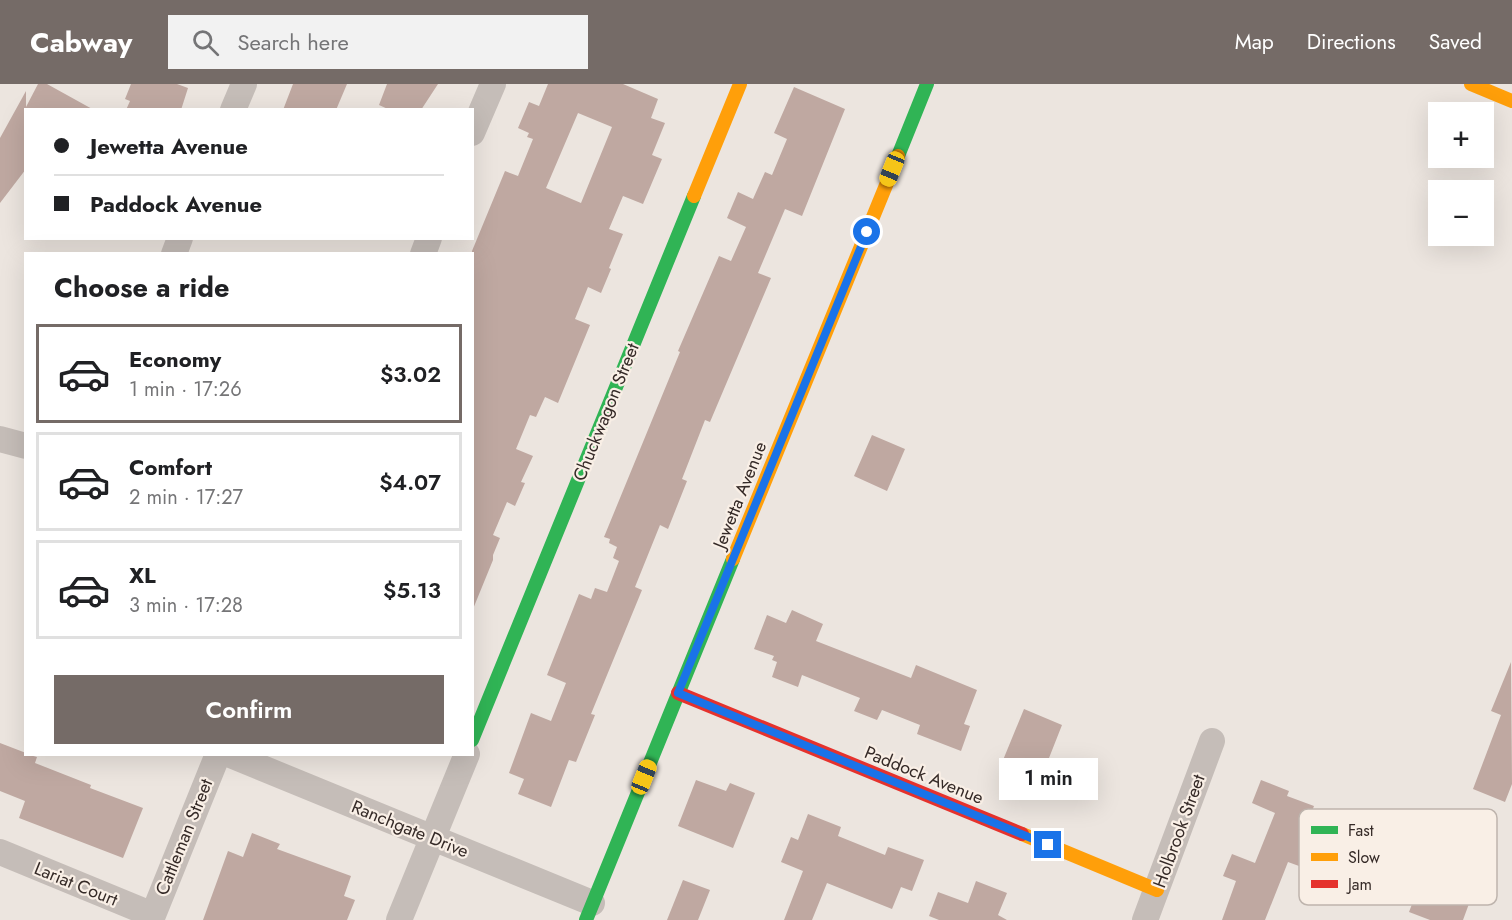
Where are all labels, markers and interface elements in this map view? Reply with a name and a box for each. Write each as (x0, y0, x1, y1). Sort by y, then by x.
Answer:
search box (168, 15, 588, 69)
text: Cabway (30, 22, 132, 63)
icon: search (189, 26, 222, 59)
text: Search here (237, 26, 349, 58)
text: Map (1235, 27, 1274, 57)
text: Directions (1307, 27, 1396, 57)
text: Saved (1429, 27, 1482, 57)
map controls (1428, 102, 1494, 246)
button: + (1428, 102, 1494, 168)
text: Jewetta Avenue (90, 130, 248, 162)
car (877, 149, 907, 189)
button: − (1428, 180, 1494, 246)
text: Paddock Avenue (90, 188, 262, 220)
route start (853, 218, 880, 245)
text: Choose a ride (54, 268, 229, 307)
street label: Chuckwagon Street (566, 338, 646, 485)
text: Economy (129, 343, 221, 375)
icon: car (57, 347, 111, 401)
text: $3.02 (380, 358, 441, 390)
text: 1 min · 17:26 (129, 375, 242, 404)
street label: Jewetta Avenue (706, 438, 773, 554)
text: Comfort (129, 451, 212, 483)
icon: car (57, 455, 111, 509)
text: $4.07 (379, 466, 441, 498)
text: 2 min · 17:27 (129, 483, 243, 512)
text: XL (129, 559, 156, 591)
icon: car (57, 563, 111, 617)
text: $5.13 (383, 574, 441, 606)
text: 3 min · 17:28 (129, 591, 243, 620)
button: Confirm (54, 675, 444, 744)
street label: Paddock Avenue (861, 739, 987, 811)
car (629, 757, 659, 797)
callout: 1 min (998, 758, 1098, 800)
text: 1 min (1024, 764, 1073, 793)
street label: Holbrook Street (1146, 770, 1212, 891)
street label: Cattleman Street (149, 774, 219, 899)
street label: Ranchgate Drive (348, 794, 472, 864)
legend (1299, 809, 1497, 905)
text: Fast (1348, 819, 1374, 842)
route end (1034, 831, 1061, 858)
text: Slow (1348, 846, 1380, 869)
street label: Lariat Court (30, 855, 122, 913)
text: Jam (1346, 873, 1372, 896)

